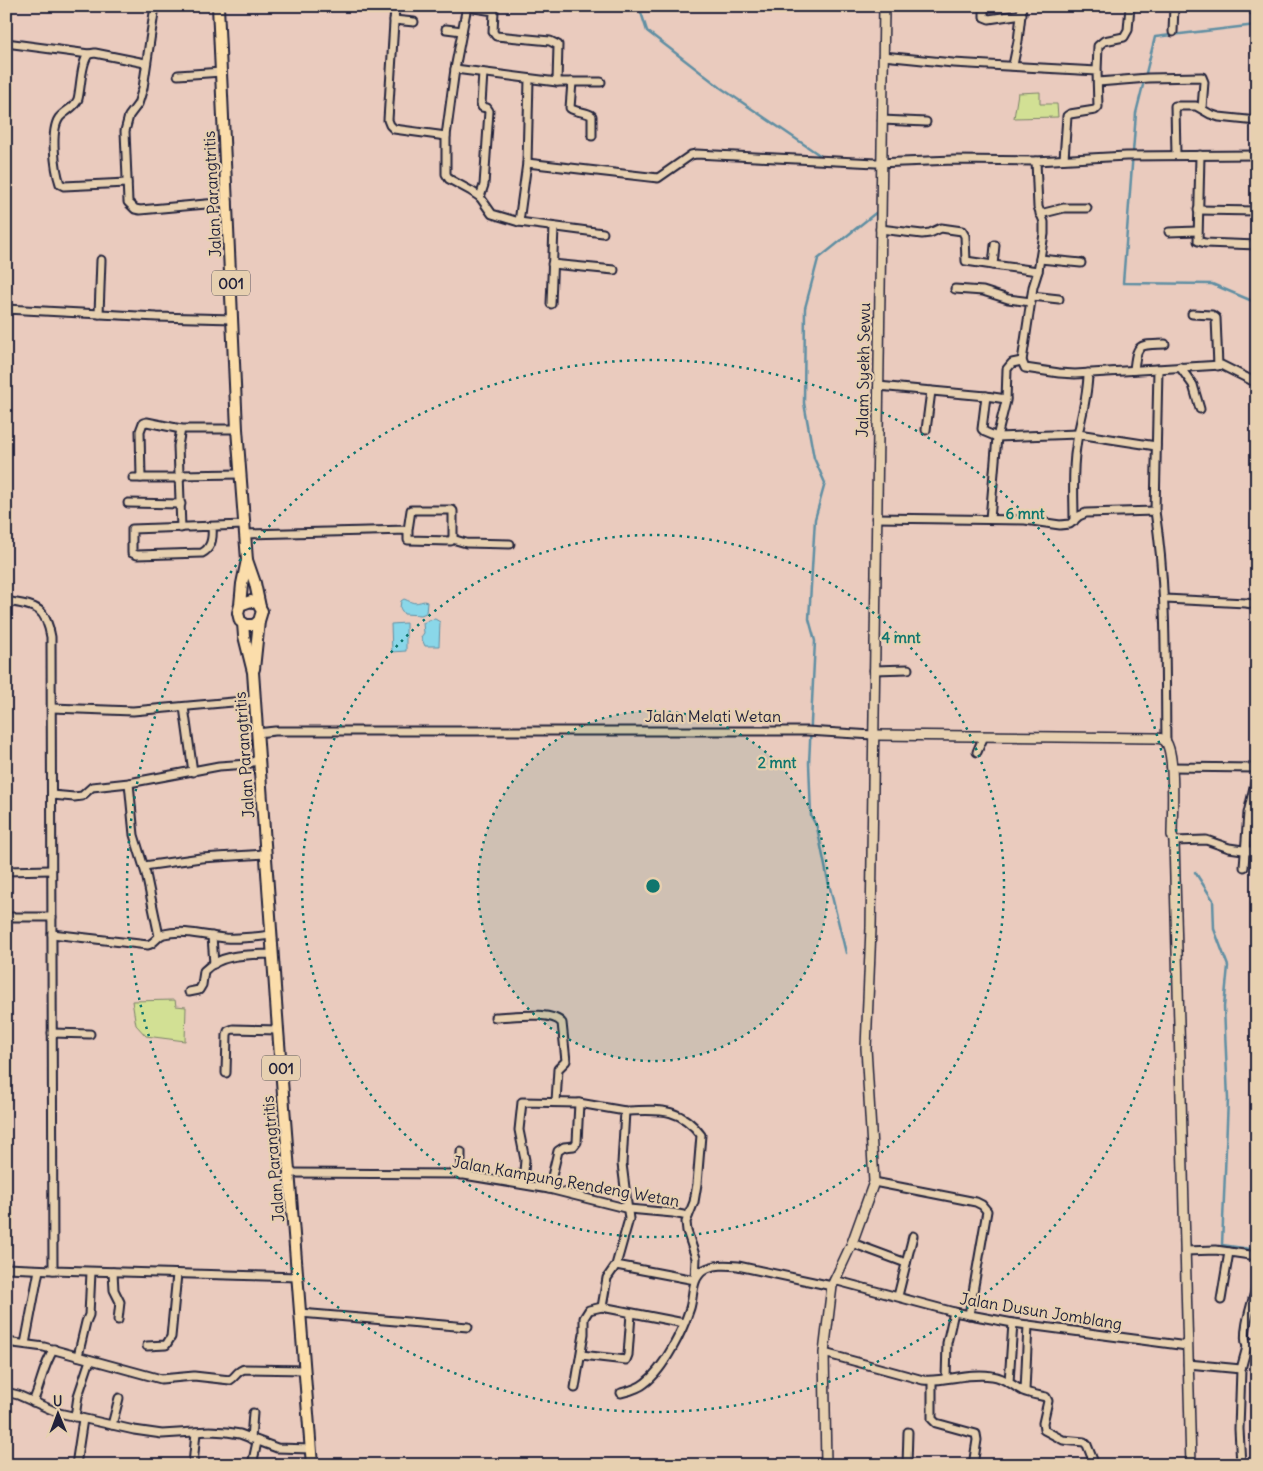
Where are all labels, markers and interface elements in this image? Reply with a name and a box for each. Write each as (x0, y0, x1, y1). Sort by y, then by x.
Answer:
street label: Jalan Parangtritis (199, 130, 225, 258)
road number: 001 (212, 270, 250, 296)
street label: Jalam Syekh Sewu (852, 302, 874, 438)
text: 6 mnt (1006, 504, 1045, 523)
text: 4 mnt (881, 628, 921, 647)
street label: Jalan Parangtritis (230, 691, 258, 819)
street label: Jalan Melati Wetan (645, 706, 781, 726)
text: 2 mnt (758, 753, 797, 772)
centre of rings (644, 877, 662, 895)
road number: 001 (262, 1056, 300, 1080)
street label: Jalan Parangtritis (258, 1095, 288, 1223)
street label: Jalan Kampung Rendeng Wetan (451, 1151, 681, 1211)
street label: Jalan Dusun Jomblang (958, 1288, 1124, 1334)
north arrow (32, 1388, 82, 1438)
text: U (53, 1392, 63, 1410)

